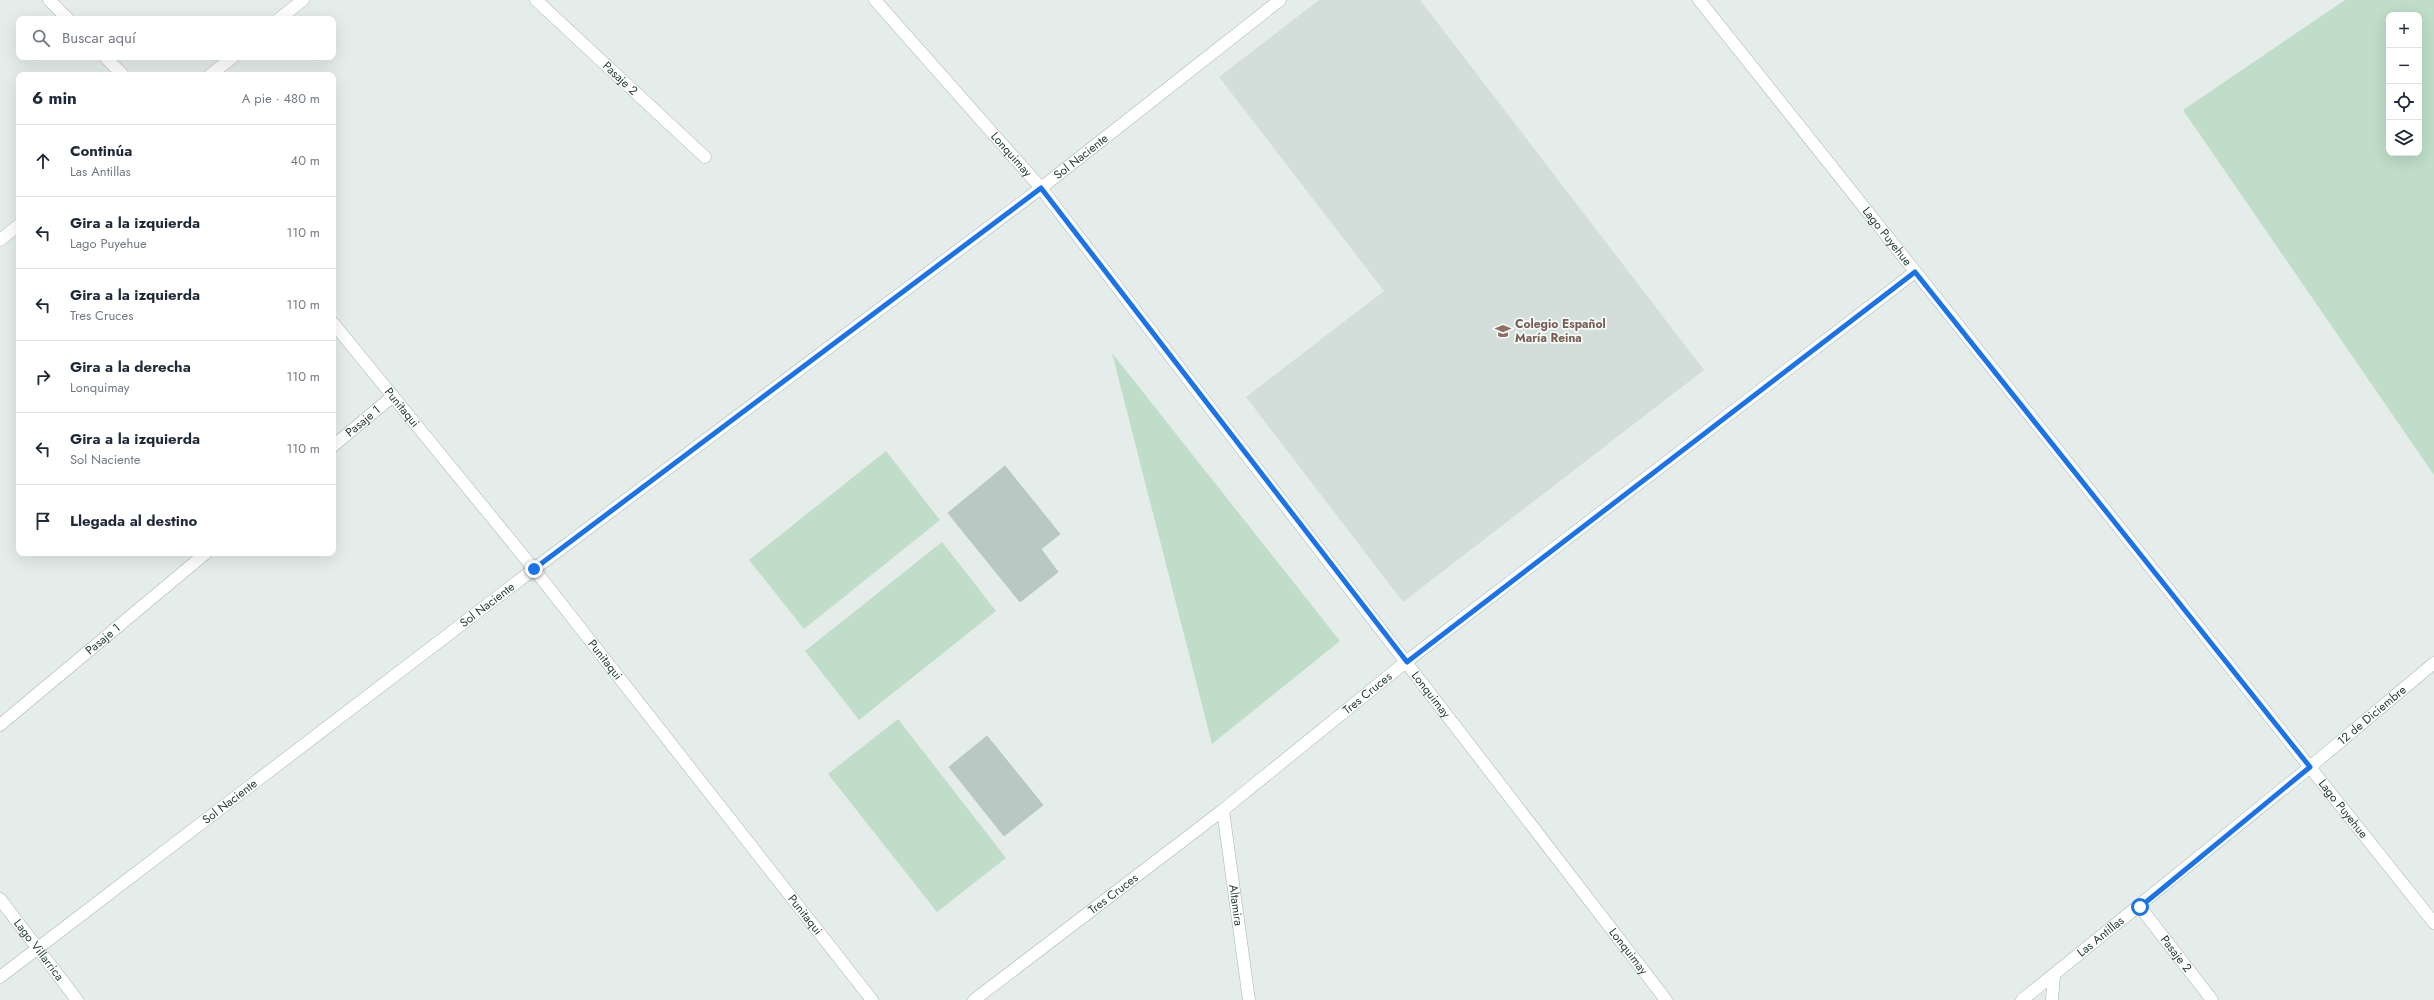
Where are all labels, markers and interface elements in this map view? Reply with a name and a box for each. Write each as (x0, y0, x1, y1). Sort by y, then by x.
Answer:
map controls (2386, 12, 2422, 156)
button: + (2386, 12, 2422, 48)
search box (16, 16, 336, 60)
icon: search (30, 27, 52, 49)
text: Buscar aquí (62, 27, 136, 49)
button: − (2386, 48, 2422, 84)
street label: Pasaje 2 (599, 57, 642, 99)
button: locate (2386, 84, 2422, 120)
text: 6 min (32, 86, 77, 110)
text: A pie · 480 m (242, 89, 320, 108)
button: layers (2386, 120, 2422, 156)
street label: Lonquimay (986, 128, 1037, 182)
street label: Sol Naciente (1050, 129, 1112, 184)
text: Continúa (70, 140, 132, 162)
icon: ahead (32, 150, 54, 172)
text: 40 m (291, 151, 320, 170)
text: Las Antillas (70, 162, 131, 181)
street label: Lago Puyehue (1858, 203, 1916, 270)
text: Gira a la izquierda (70, 212, 200, 234)
icon: left (32, 222, 54, 244)
text: 110 m (286, 223, 320, 242)
text: Lago Puyehue (70, 234, 147, 253)
text: Gira a la izquierda (70, 284, 200, 306)
icon: left (32, 294, 54, 316)
text: 110 m (286, 295, 320, 314)
text: Tres Cruces (70, 306, 133, 325)
place label: Colegio Español María Reina (1515, 315, 1606, 347)
school or university icon: Colegio Español María Reina (1494, 322, 1512, 340)
text: Gira a la derecha (70, 356, 191, 378)
icon: right (32, 366, 54, 388)
text: 110 m (286, 367, 320, 386)
text: Lonquimay (70, 378, 129, 397)
street label: Punitaqui (380, 383, 424, 431)
street label: Pasaje 1 (342, 401, 384, 441)
text: Gira a la izquierda (70, 428, 200, 450)
icon: left (32, 438, 54, 460)
text: 110 m (286, 439, 320, 458)
text: Sol Naciente (70, 450, 140, 469)
icon: arrive (32, 510, 54, 532)
text: Llegada al destino (70, 510, 197, 532)
route end (525, 560, 543, 578)
street label: Sol Naciente (456, 578, 518, 632)
street label: Pasaje 1 (81, 619, 124, 659)
street label: Punitaqui (584, 636, 627, 684)
street label: Lonquimay (1407, 667, 1455, 722)
street label: Tres Cruces (1339, 668, 1396, 719)
street label: 12 de Diciembre (2333, 681, 2410, 750)
street label: Sol Naciente (198, 775, 261, 828)
street label: Lago Puyehue (2314, 776, 2372, 842)
street label: Tres Cruces (1084, 869, 1142, 919)
street label: Altamira (1224, 883, 1248, 927)
street label: Punitaqui (784, 891, 827, 939)
route start (2131, 898, 2149, 916)
street label: Las Antillas (2073, 912, 2128, 961)
street label: Lago Villarrica (9, 915, 68, 985)
street label: Lonquimay (1605, 924, 1653, 979)
street label: Pasaje 2 (2156, 931, 2196, 976)

